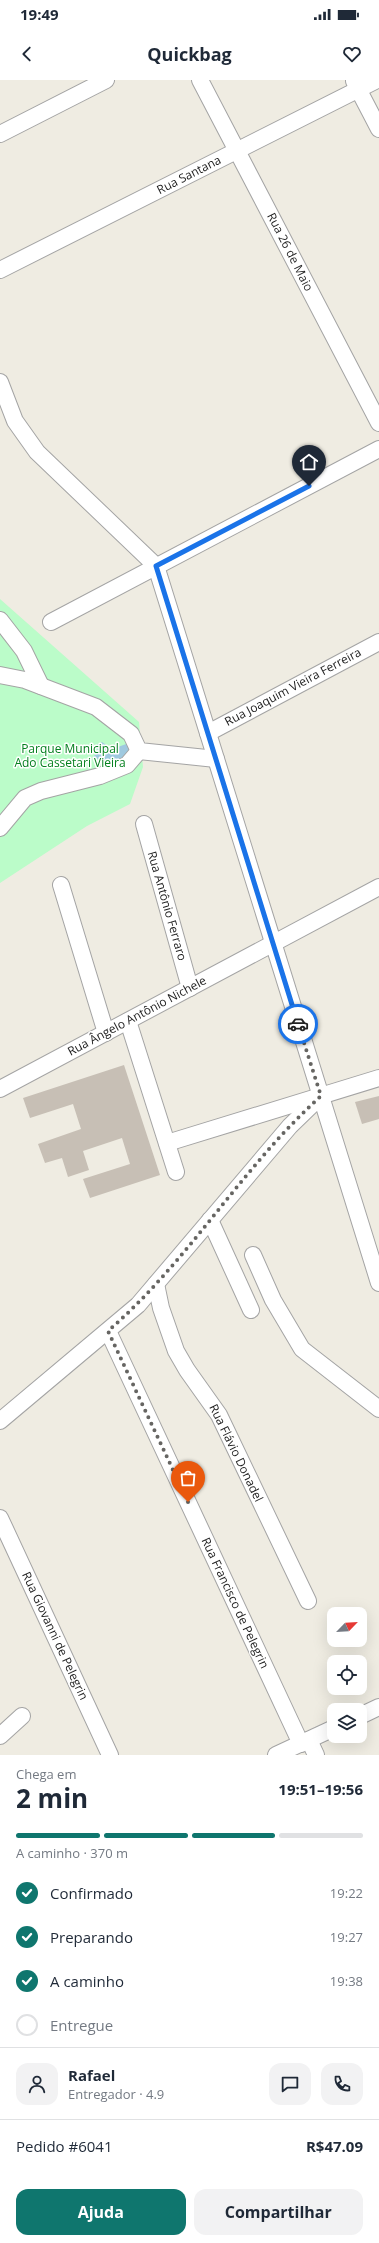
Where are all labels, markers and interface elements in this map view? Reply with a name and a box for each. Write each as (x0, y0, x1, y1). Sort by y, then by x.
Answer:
text: 19:49 (20, 4, 59, 24)
text: Quickbag (147, 42, 232, 66)
icon: back (16, 43, 38, 65)
icon: heart (341, 43, 363, 65)
street label: Rua Santana (154, 151, 224, 198)
street label: Rua 26 de Maio (263, 209, 318, 294)
pin (292, 445, 326, 486)
icon: home (298, 451, 320, 473)
street label: Rua Joaquim Vieira Ferreira (222, 643, 364, 730)
park label: Parque Municipal Ado Cassetari Vieira (14, 740, 126, 771)
street label: Rua Antônio Ferraro (144, 849, 191, 963)
street label: Rua Ângelo Antônio Nichele (64, 972, 209, 1059)
courier (278, 1004, 318, 1044)
icon: car (287, 1013, 309, 1035)
street label: Rua Flávio Donadel (205, 1401, 268, 1505)
pin (171, 1461, 205, 1502)
icon: bag (177, 1467, 199, 1489)
street label: Rua Francisco de Pelegrin (198, 1534, 273, 1671)
street label: Rua Giovanni de Pelegrin (18, 1569, 93, 1703)
north arrow (327, 1607, 367, 1647)
map controls (327, 1607, 367, 1743)
button: locate (327, 1655, 367, 1695)
button: layers (327, 1703, 367, 1743)
text: Chega em (16, 1765, 76, 1783)
text: 19:51–19:56 (278, 1779, 363, 1799)
text: 2 min (16, 1780, 88, 1816)
text: A caminho · 370 m (16, 1844, 128, 1862)
icon: check (16, 1882, 38, 1904)
text: Confirmado (50, 1883, 133, 1903)
text: 19:22 (330, 1884, 363, 1902)
icon: check (16, 1926, 38, 1948)
text: Preparando (50, 1927, 133, 1947)
text: 19:27 (330, 1928, 363, 1946)
icon: check (16, 1970, 38, 1992)
text: A caminho (50, 1971, 124, 1991)
text: 19:38 (330, 1972, 363, 1990)
text: Entregue (50, 2015, 113, 2035)
button: person (16, 2063, 58, 2105)
button: chat (269, 2063, 311, 2105)
button: phone (321, 2063, 363, 2105)
text: Rafael (68, 2065, 115, 2085)
text: Entregador · 4.9 (68, 2085, 164, 2103)
text: Pedido #6041 (16, 2136, 113, 2156)
text: R$47.09 (306, 2136, 363, 2156)
button: Ajuda (16, 2189, 186, 2235)
button: Compartilhar (194, 2189, 363, 2235)

